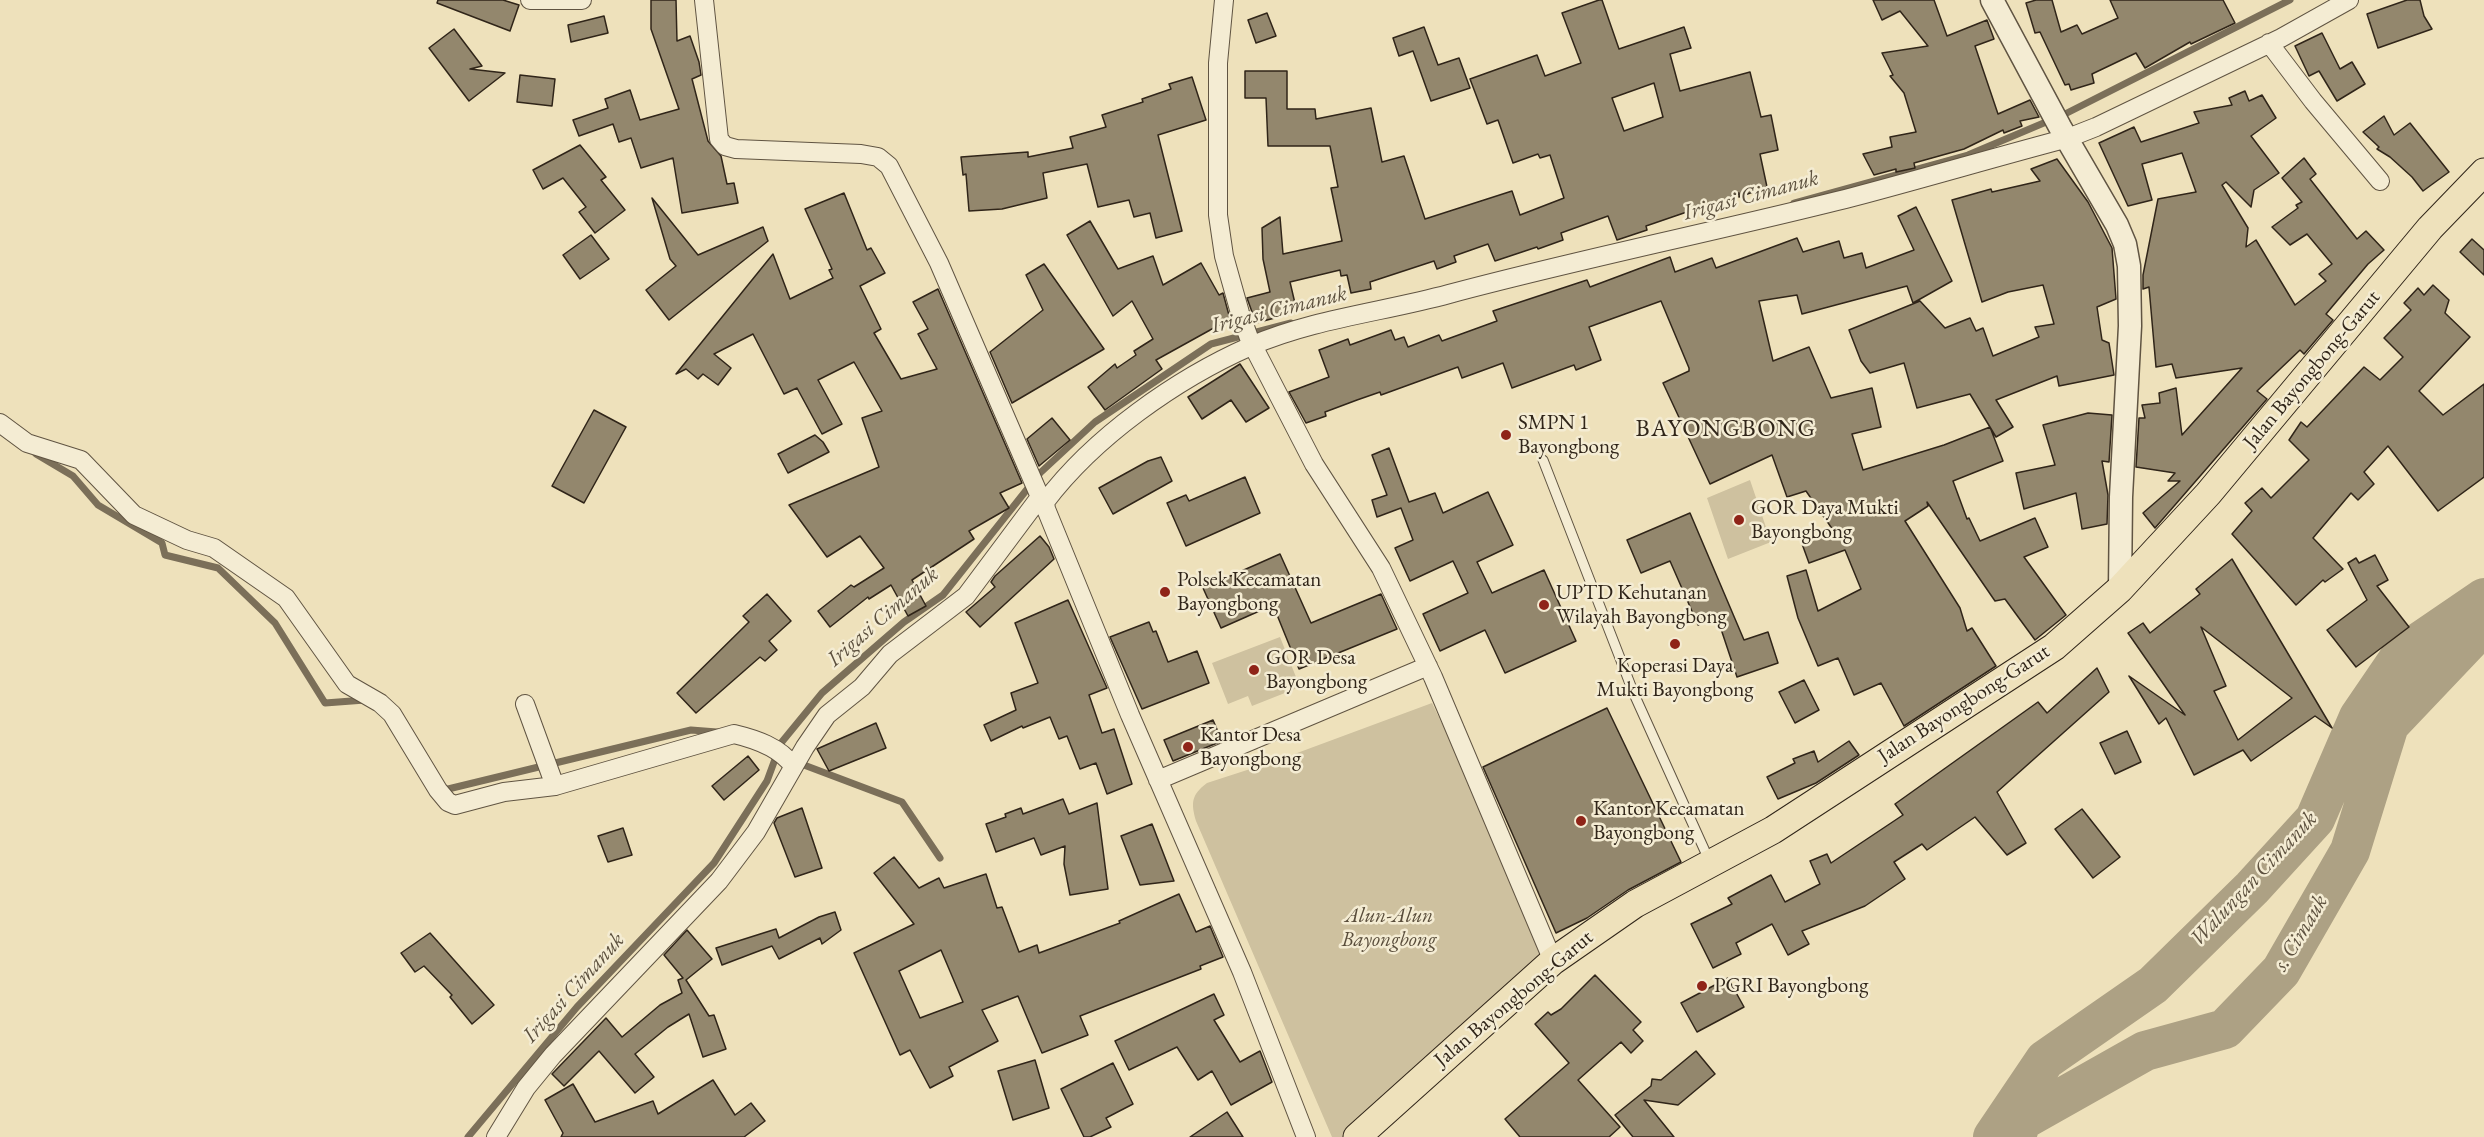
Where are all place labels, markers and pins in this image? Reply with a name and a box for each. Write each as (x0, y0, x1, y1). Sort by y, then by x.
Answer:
place label: SMPN 1 Bayongbong (1518, 410, 1619, 460)
marker: SMPN 1 Bayongbong (1499, 428, 1513, 442)
place label: GOR Daya Mukti Bayongbong (1751, 495, 1899, 545)
marker: GOR Daya Mukti Bayongbong (1732, 513, 1746, 527)
place label: Polsek Kecamatan Bayongbong (1177, 567, 1321, 617)
place label: UPTD Kehutanan Wilayah Bayongbong (1556, 580, 1727, 630)
marker: Polsek Kecamatan Bayongbong (1158, 585, 1172, 599)
marker: UPTD Kehutanan Wilayah Bayongbong (1537, 598, 1551, 612)
marker: Koperasi Daya Mukti Bayongbong (1668, 637, 1682, 651)
place label: GOR Desa Bayongbong (1266, 645, 1367, 695)
place label: Koperasi Daya Mukti Bayongbong (1597, 653, 1753, 703)
marker: GOR Desa Bayongbong (1247, 663, 1261, 677)
place label: Kantor Desa Bayongbong (1200, 722, 1301, 772)
marker: Kantor Desa Bayongbong (1181, 740, 1195, 754)
place label: Kantor Kecamatan Bayongbong (1593, 796, 1745, 846)
marker: Kantor Kecamatan Bayongbong (1574, 814, 1588, 828)
place label: PGRI Bayongbong (1714, 973, 1868, 999)
marker: PGRI Bayongbong (1695, 979, 1709, 993)

